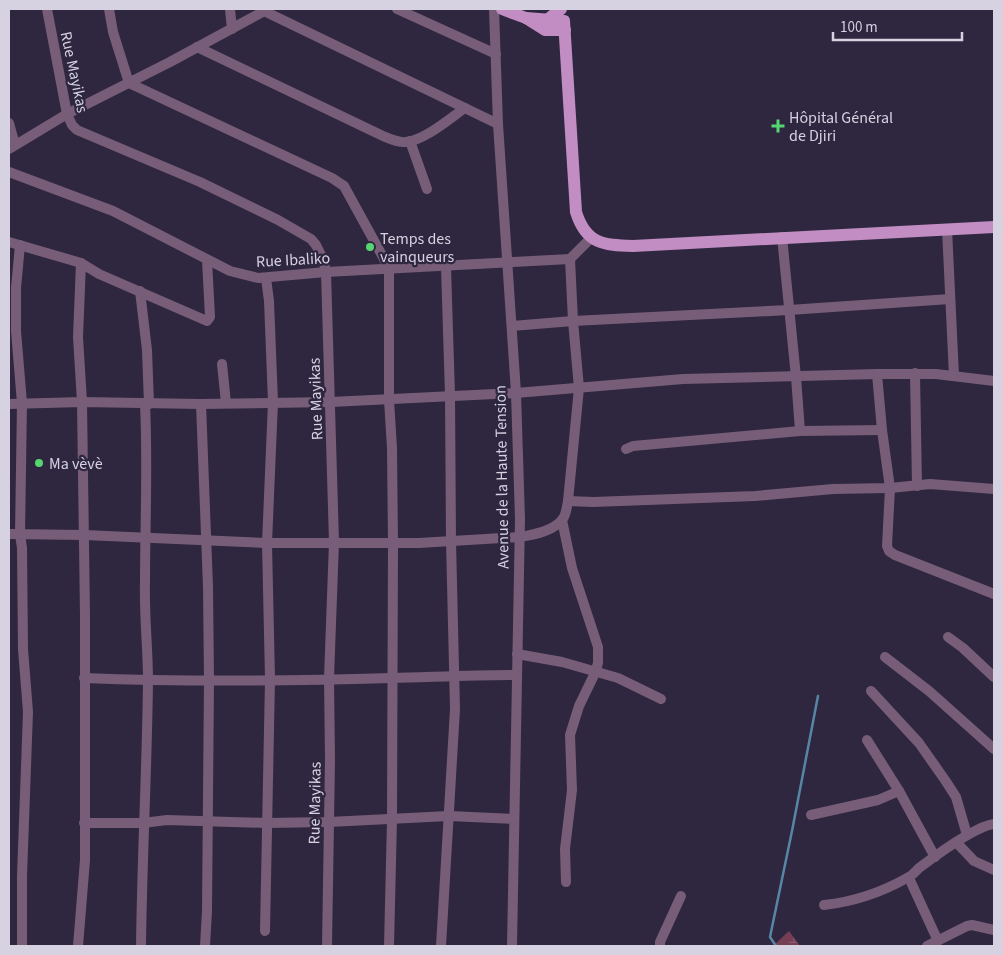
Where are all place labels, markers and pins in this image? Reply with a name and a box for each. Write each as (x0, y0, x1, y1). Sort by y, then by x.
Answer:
place label: Hôpital Général de Djiri (789, 107, 893, 147)
marker: Hôpital Général de Djiri (771, 119, 785, 133)
place label: Temps des vainqueurs (380, 228, 455, 268)
marker: Temps des vainqueurs (364, 241, 376, 253)
place label: Ma vèvè (49, 453, 103, 475)
marker: Ma vèvè (33, 457, 45, 469)

